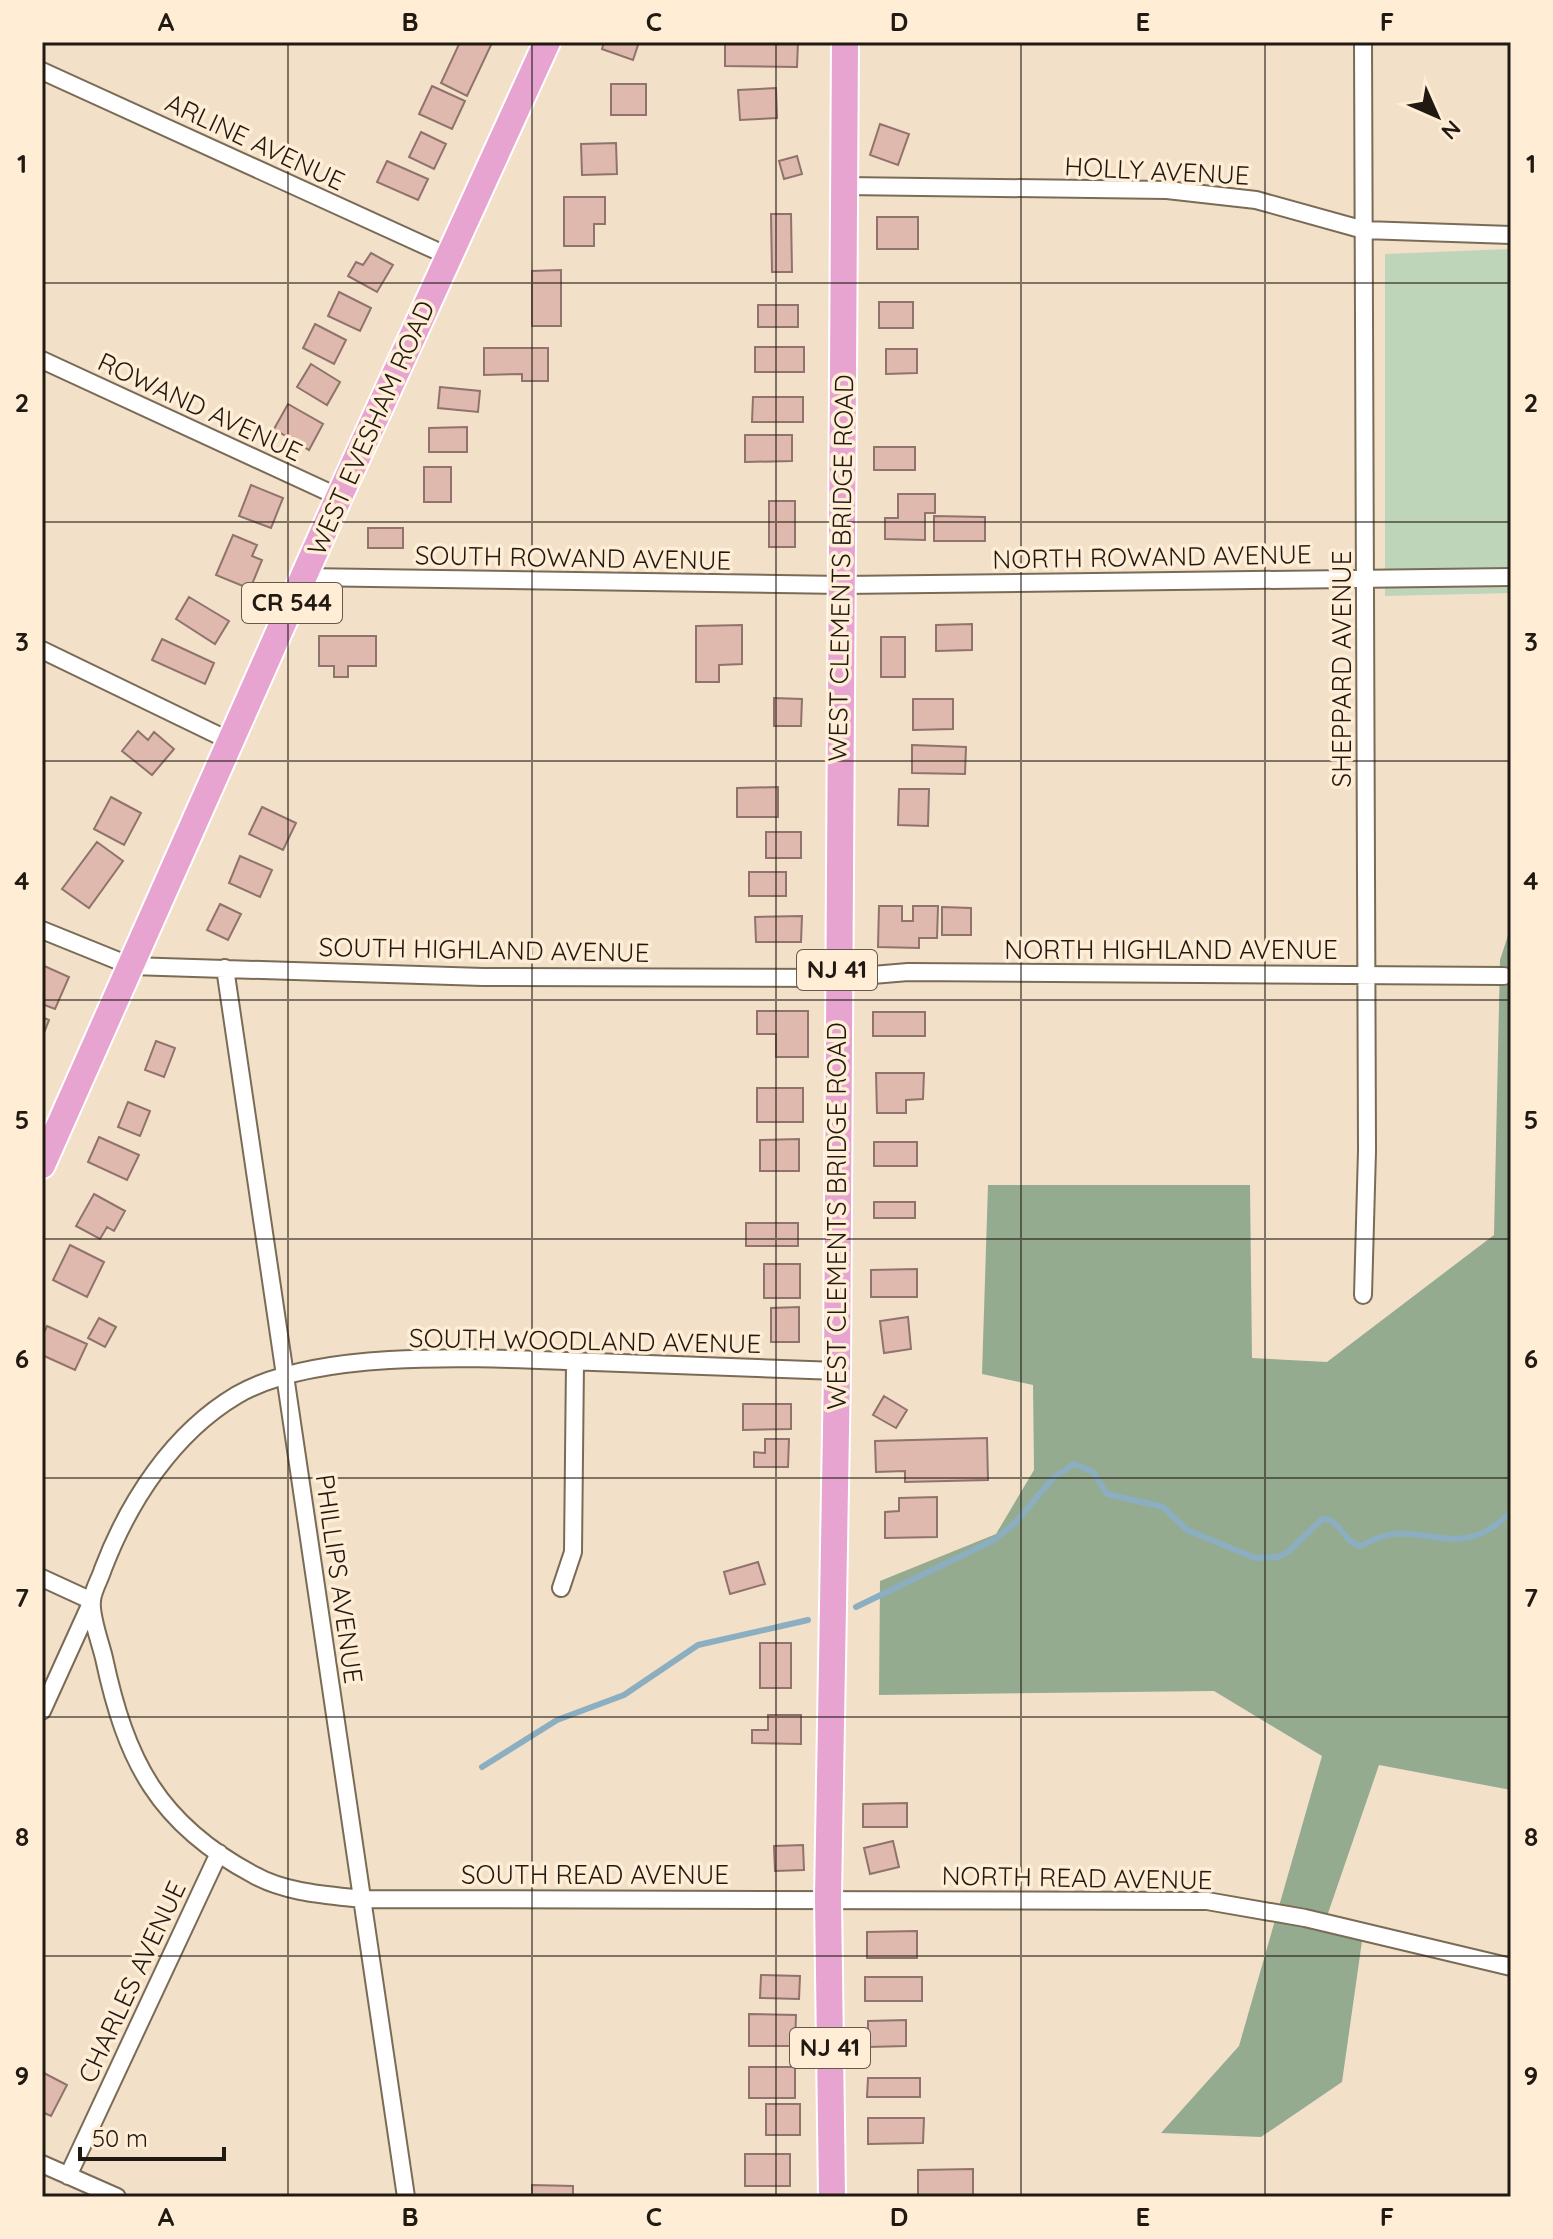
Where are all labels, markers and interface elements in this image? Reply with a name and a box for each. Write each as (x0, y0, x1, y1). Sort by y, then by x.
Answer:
text: A (158, 5, 175, 38)
text: B (401, 5, 419, 38)
text: C (646, 5, 662, 38)
text: D (890, 5, 908, 38)
text: E (1136, 5, 1150, 38)
text: F (1380, 5, 1394, 38)
north arrow (1397, 76, 1477, 156)
street label: ARLINE AVENUE (160, 86, 350, 198)
text: N (1436, 115, 1467, 146)
text: 1 (17, 147, 27, 180)
text: 1 (1526, 147, 1536, 180)
street label: HOLLY AVENUE (1064, 149, 1250, 192)
street label: WEST EVESHAM ROAD (299, 295, 442, 560)
street label: ROWAND AVENUE (93, 345, 308, 468)
street label: WEST CLEMENTS BRIDGE ROAD (821, 374, 860, 762)
text: 2 (15, 386, 29, 419)
text: 2 (1524, 386, 1538, 419)
street label: NORTH ROWAND AVENUE (992, 537, 1312, 576)
street label: SOUTH ROWAND AVENUE (415, 538, 731, 577)
street label: SHEPPARD AVENUE (1325, 551, 1358, 787)
road number: CR 544 (242, 583, 342, 623)
text: 3 (15, 625, 29, 658)
text: 3 (1524, 625, 1538, 658)
text: 4 (14, 864, 30, 897)
text: 4 (1523, 864, 1539, 897)
street label: SOUTH HIGHLAND AVENUE (318, 930, 650, 969)
street label: NORTH HIGHLAND AVENUE (1004, 933, 1338, 966)
road number: NJ 41 (797, 950, 877, 990)
street label: WEST CLEMENTS BRIDGE ROAD (820, 1022, 853, 1410)
text: 5 (15, 1103, 29, 1136)
text: 5 (1524, 1103, 1538, 1136)
street label: SOUTH WOODLAND AVENUE (409, 1321, 761, 1360)
text: 6 (15, 1342, 29, 1375)
text: 6 (1524, 1342, 1538, 1375)
street label: PHILLIPS AVENUE (308, 1472, 371, 1686)
text: 7 (15, 1581, 29, 1614)
text: 7 (1524, 1581, 1538, 1614)
text: 8 (15, 1820, 29, 1853)
text: 8 (1524, 1820, 1538, 1853)
street label: SOUTH READ AVENUE (461, 1858, 729, 1891)
street label: NORTH READ AVENUE (941, 1859, 1213, 1896)
street label: CHARLES AVENUE (70, 1876, 193, 2088)
road number: NJ 41 (790, 2028, 870, 2068)
text: 9 (15, 2059, 29, 2092)
text: 9 (1524, 2059, 1538, 2092)
scale bar (80, 2111, 224, 2161)
text: 50 m (92, 2123, 148, 2153)
text: A (158, 2200, 175, 2233)
text: B (401, 2200, 419, 2233)
text: C (646, 2200, 662, 2233)
text: D (890, 2200, 908, 2233)
text: E (1136, 2200, 1150, 2233)
text: F (1380, 2200, 1394, 2233)

